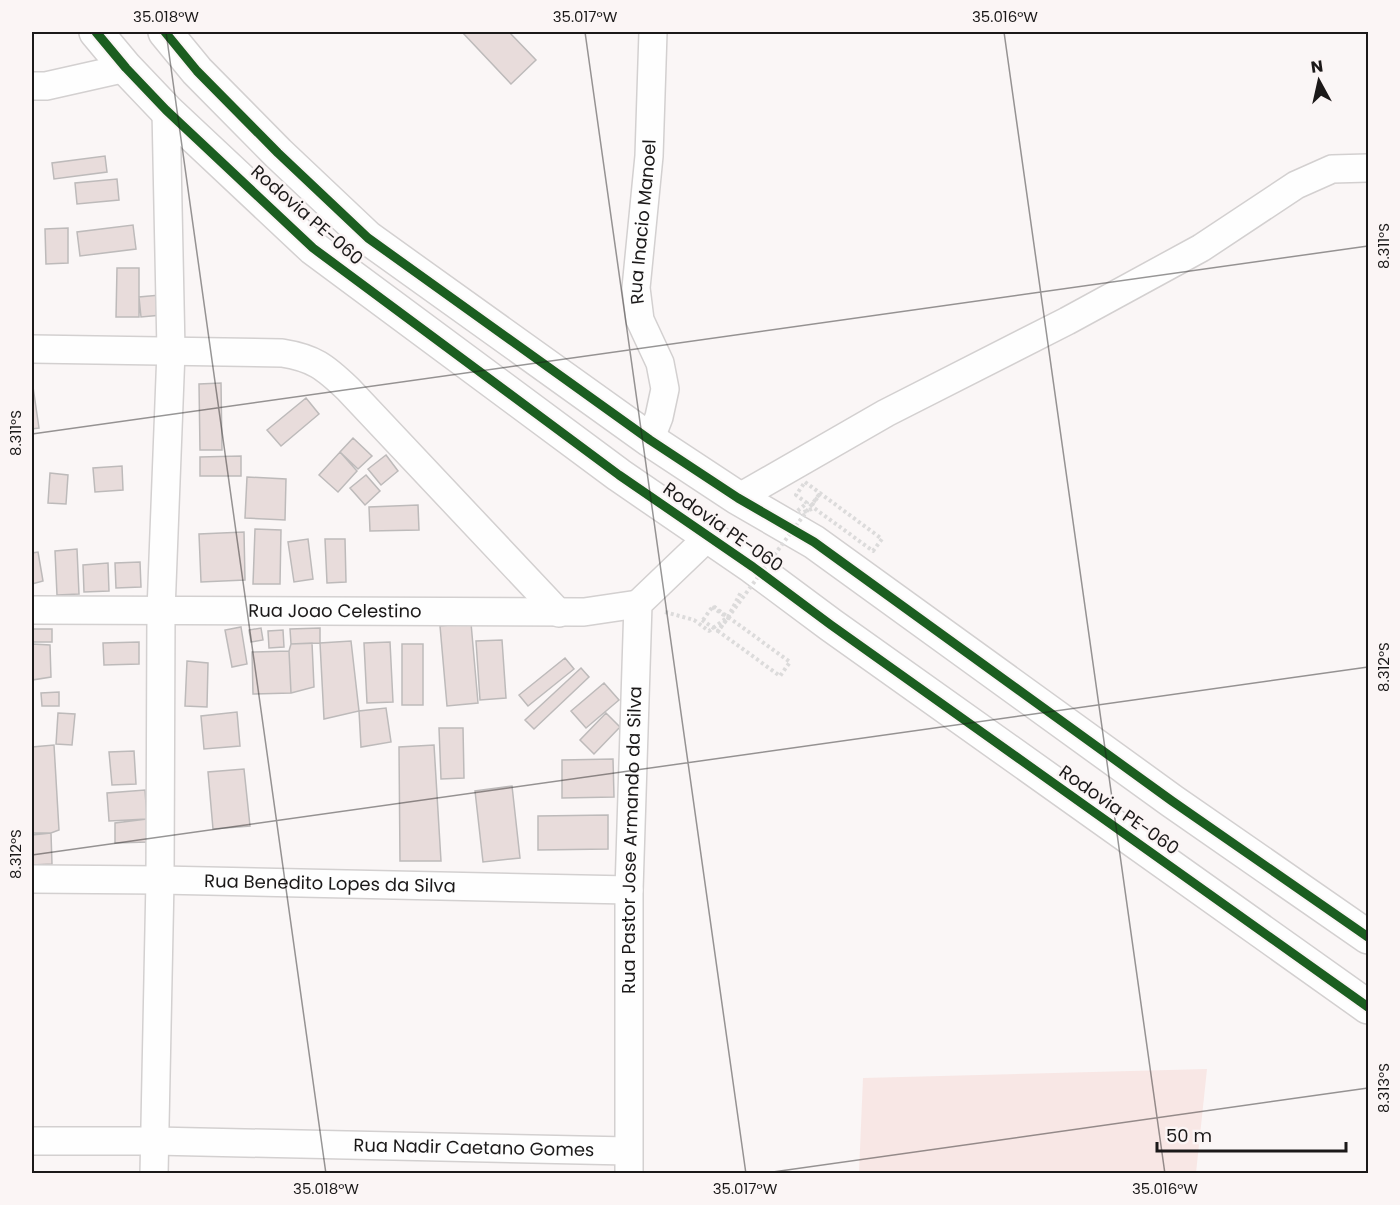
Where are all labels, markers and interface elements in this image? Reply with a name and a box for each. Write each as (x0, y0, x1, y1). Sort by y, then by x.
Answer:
text: 35.018°W (133, 6, 199, 27)
text: 35.017°W (553, 6, 618, 27)
text: 35.016°W (972, 6, 1038, 27)
north arrow (1289, 51, 1349, 111)
text: N (1309, 54, 1325, 79)
street label: Rua Inacio Manoel (623, 139, 662, 306)
street label: Rodovia PE-060 (246, 159, 369, 270)
text: 8.311°S (1373, 223, 1394, 269)
text: 8.311°S (5, 410, 26, 456)
street label: Rodovia PE-060 (658, 476, 788, 577)
street label: Rua Joao Celestino (248, 598, 422, 623)
text: 8.312°S (1373, 642, 1394, 692)
street label: Rua Pastor Jose Armando da Silva (616, 686, 647, 994)
street label: Rodovia PE-060 (1054, 759, 1184, 860)
text: 8.312°S (5, 829, 26, 879)
street label: Rua Benedito Lopes da Silva (204, 868, 456, 898)
text: 8.313°S (1373, 1063, 1394, 1113)
scale bar (1157, 1115, 1346, 1153)
text: 50 m (1166, 1123, 1212, 1148)
street label: Rua Nadir Caetano Gomes (353, 1132, 595, 1162)
text: 35.018°W (293, 1178, 359, 1199)
text: 35.017°W (713, 1178, 778, 1199)
text: 35.016°W (1132, 1178, 1198, 1199)

